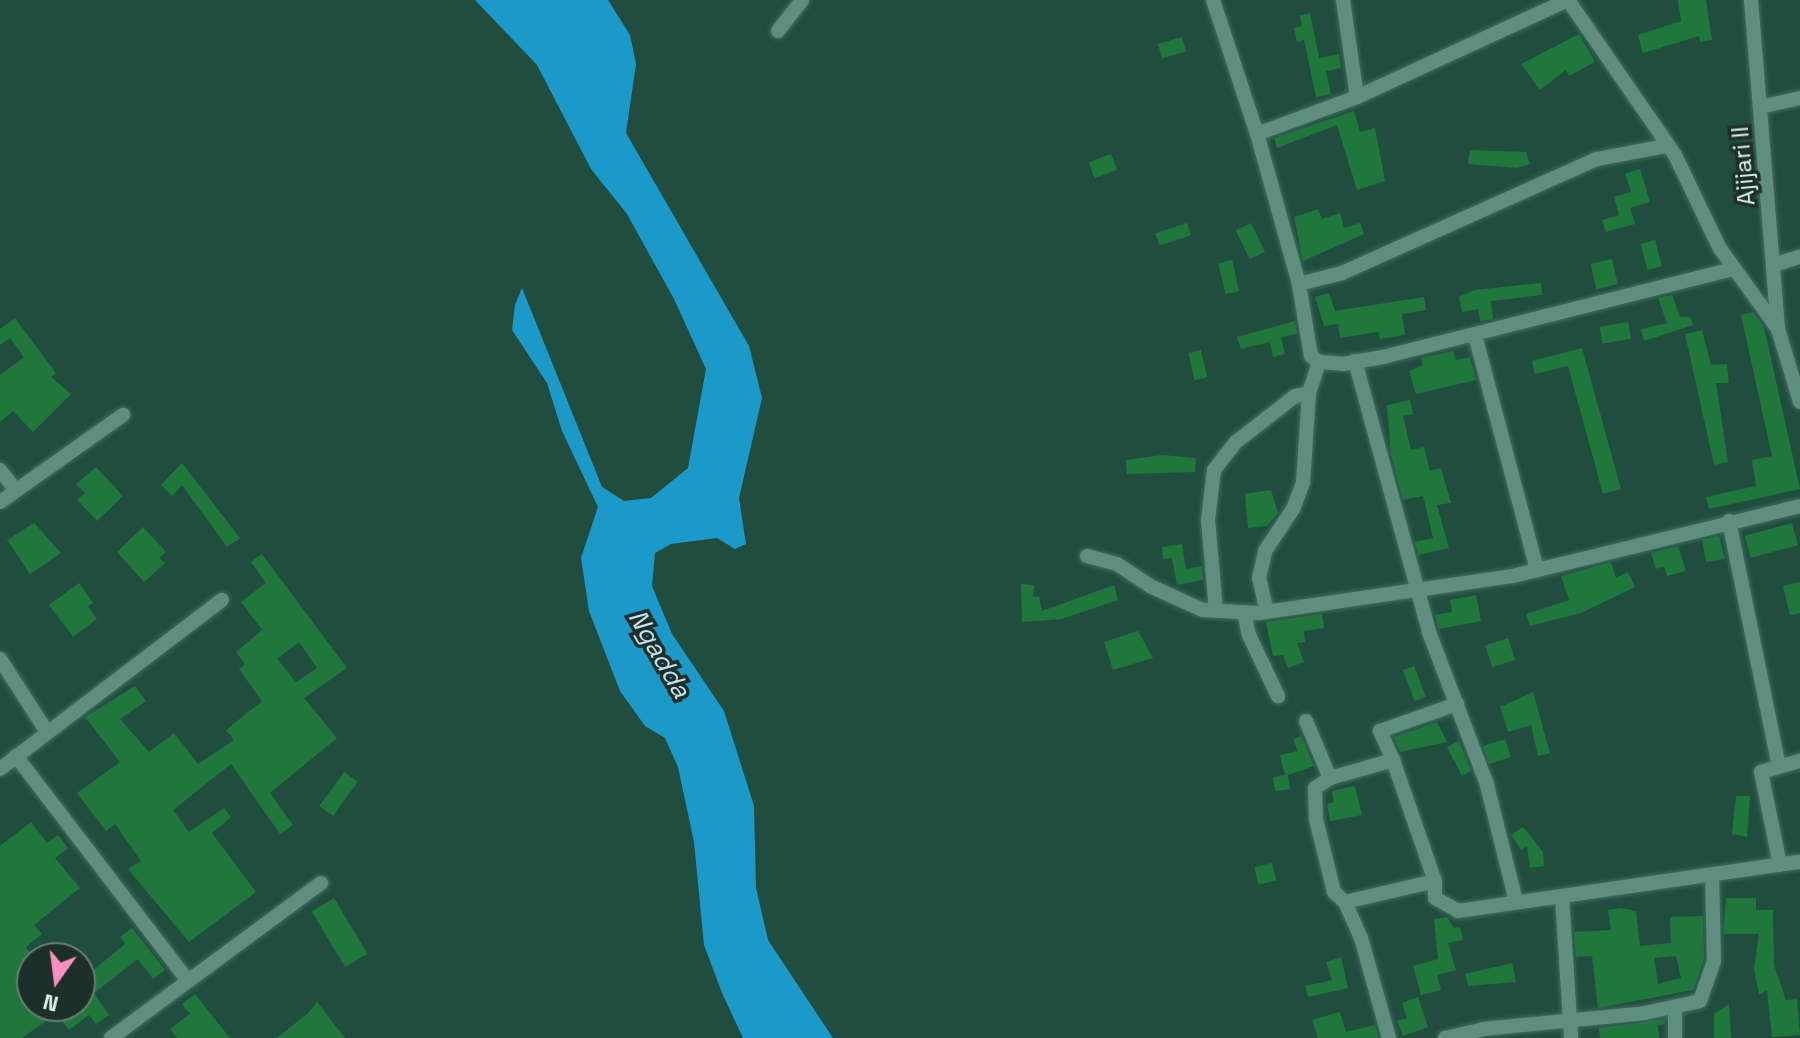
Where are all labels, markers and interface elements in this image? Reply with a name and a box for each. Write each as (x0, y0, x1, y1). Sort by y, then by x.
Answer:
street label: Ajijari II (1725, 125, 1761, 207)
water label: Ngadda (621, 604, 697, 704)
north arrow (16, 942, 96, 1022)
text: N (40, 988, 61, 1019)

